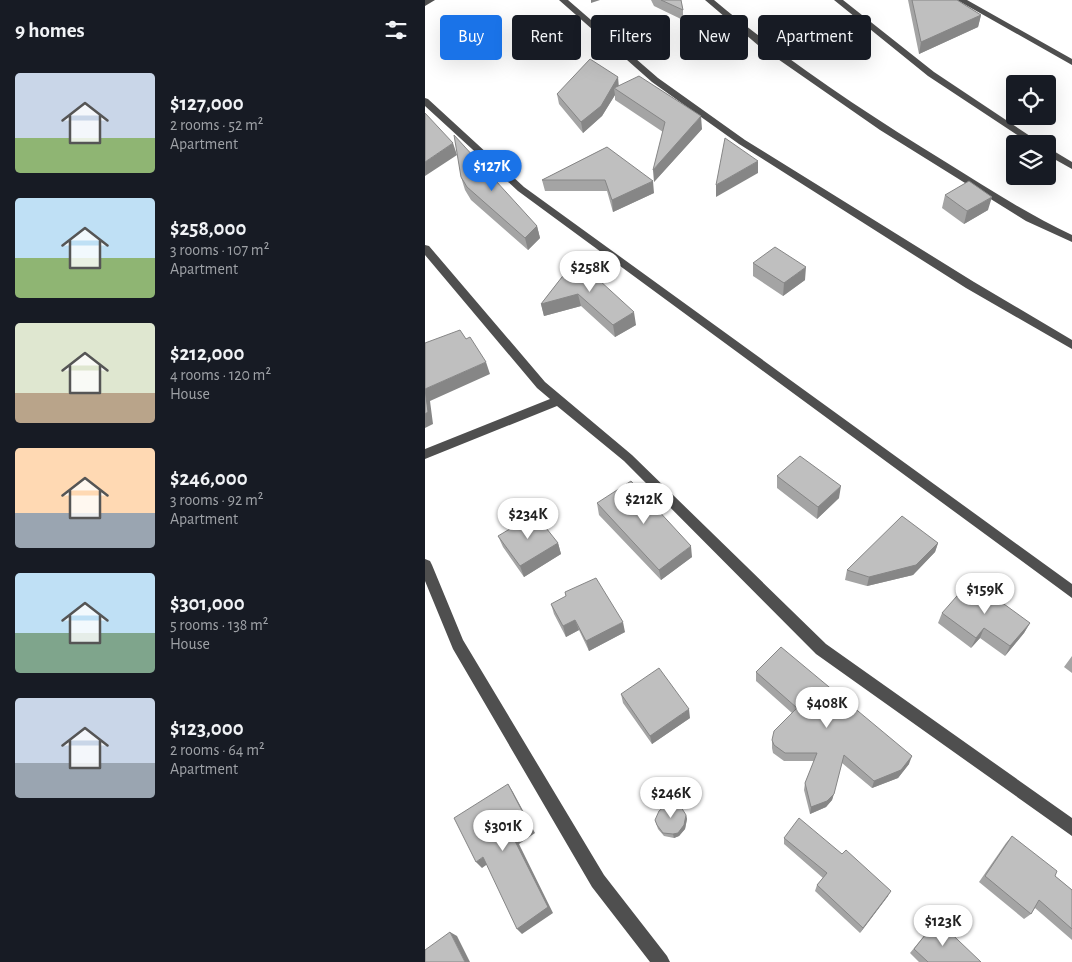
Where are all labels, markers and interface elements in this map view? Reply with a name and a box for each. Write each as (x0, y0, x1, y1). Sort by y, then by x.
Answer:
chip: Buy (440, 15, 502, 60)
chip: Rent (512, 15, 581, 60)
chip: Filters (591, 15, 670, 60)
chip: New (680, 15, 748, 60)
chip: Apartment (758, 15, 871, 60)
icon: filters (382, 16, 410, 44)
text: 9 homes (15, 20, 85, 41)
map controls (1006, 75, 1056, 185)
button: locate (1006, 75, 1056, 125)
icon: home (55, 93, 115, 153)
text: $127,000 (170, 93, 244, 114)
text: 2 rooms · 52 m² (170, 117, 263, 133)
button: layers (1006, 135, 1056, 185)
text: Apartment (170, 136, 238, 152)
pin: $127K (457, 150, 527, 192)
text: $127K (474, 158, 510, 174)
icon: home (55, 218, 115, 278)
text: $258,000 (170, 218, 246, 239)
text: 3 rooms · 107 m² (170, 242, 269, 258)
pin: $258K (555, 250, 625, 293)
text: $258K (571, 259, 609, 275)
text: Apartment (170, 261, 238, 277)
icon: home (55, 343, 115, 403)
text: $212,000 (170, 343, 244, 364)
text: 4 rooms · 120 m² (170, 367, 271, 383)
text: House (170, 386, 210, 402)
icon: home (55, 468, 115, 528)
text: $246,000 (170, 468, 248, 489)
pin: $212K (609, 482, 679, 525)
text: $212K (625, 491, 663, 507)
text: 3 rooms · 92 m² (170, 492, 263, 508)
pin: $234K (493, 498, 563, 540)
text: $234K (508, 506, 548, 522)
text: Apartment (170, 511, 238, 527)
pin: $159K (950, 572, 1020, 615)
text: $159K (967, 581, 1003, 597)
icon: home (55, 593, 115, 653)
text: $301,000 (170, 593, 245, 614)
text: 5 rooms · 138 m² (170, 617, 268, 633)
text: House (170, 636, 210, 652)
pin: $408K (792, 686, 862, 729)
text: $408K (807, 695, 847, 711)
icon: home (55, 718, 115, 778)
text: $123,000 (170, 718, 244, 739)
text: 2 rooms · 64 m² (170, 742, 265, 758)
text: Apartment (170, 761, 238, 777)
pin: $246K (636, 776, 706, 819)
text: $246K (651, 785, 691, 801)
pin: $301K (468, 810, 538, 852)
text: $301K (484, 818, 522, 834)
pin: $123K (908, 904, 978, 947)
text: $123K (925, 913, 961, 929)

